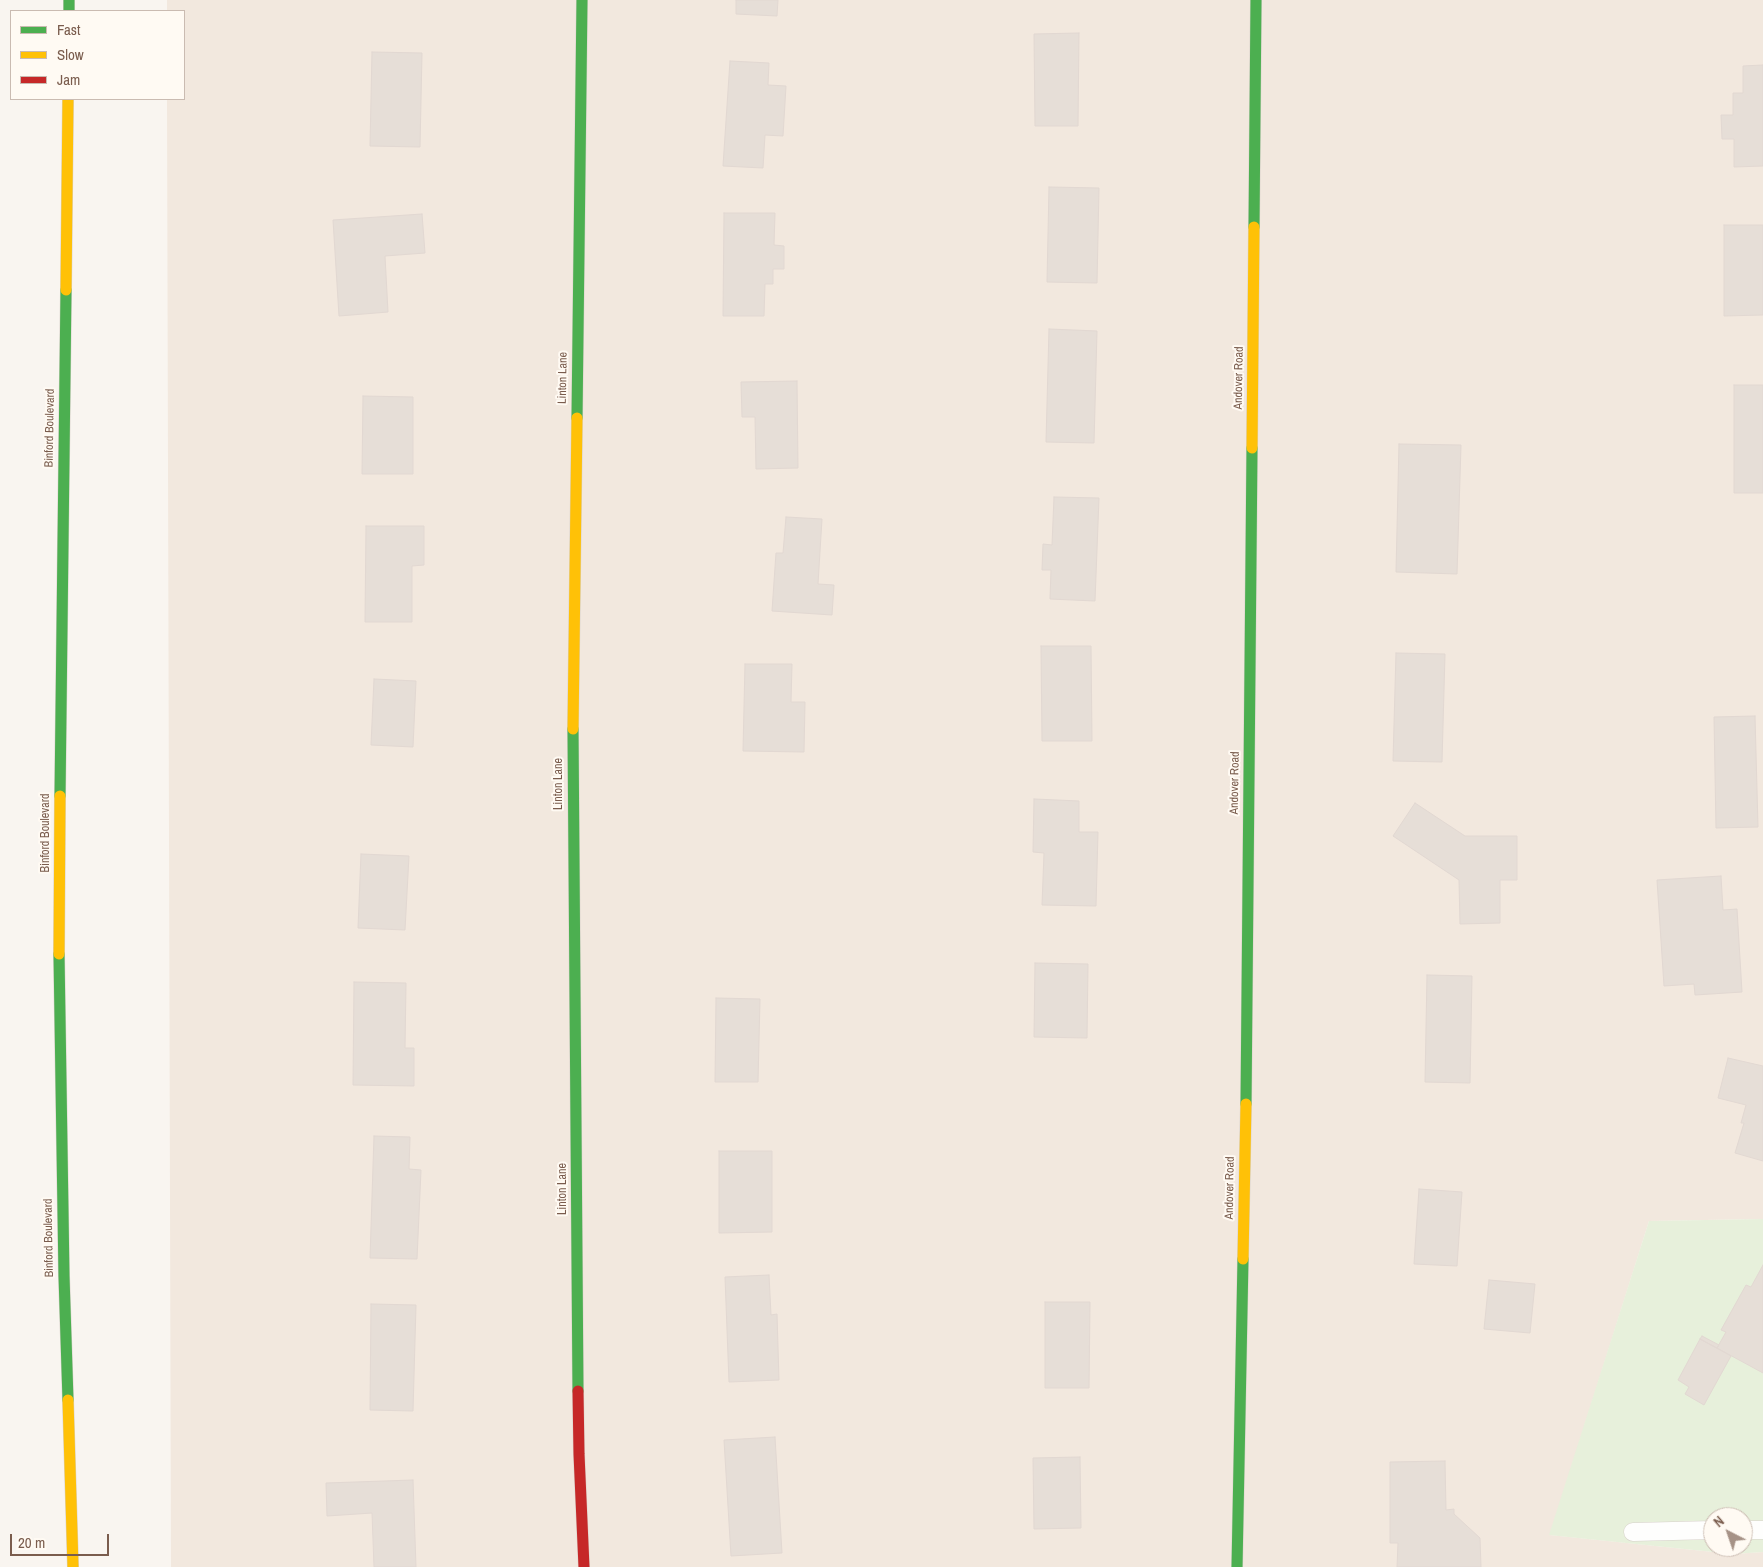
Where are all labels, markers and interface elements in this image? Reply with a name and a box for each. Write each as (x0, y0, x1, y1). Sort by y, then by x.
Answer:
legend (10, 10, 185, 100)
text: Fast (57, 19, 80, 40)
text: Slow (57, 44, 84, 65)
text: Jam (57, 69, 80, 90)
street label: Andover Road (1231, 346, 1247, 410)
street label: Linton Lane (555, 352, 571, 404)
street label: Binford Boulevard (42, 388, 58, 468)
street label: Andover Road (1227, 751, 1243, 815)
street label: Linton Lane (552, 758, 566, 810)
street label: Binford Boulevard (39, 794, 53, 872)
street label: Andover Road (1222, 1156, 1238, 1220)
street label: Linton Lane (556, 1163, 570, 1215)
street label: Binford Boulevard (41, 1198, 57, 1278)
north arrow (1703, 1507, 1753, 1557)
text: N (1710, 1512, 1728, 1531)
scale bar (12, 1524, 111, 1556)
text: 20 m (18, 1532, 45, 1553)

